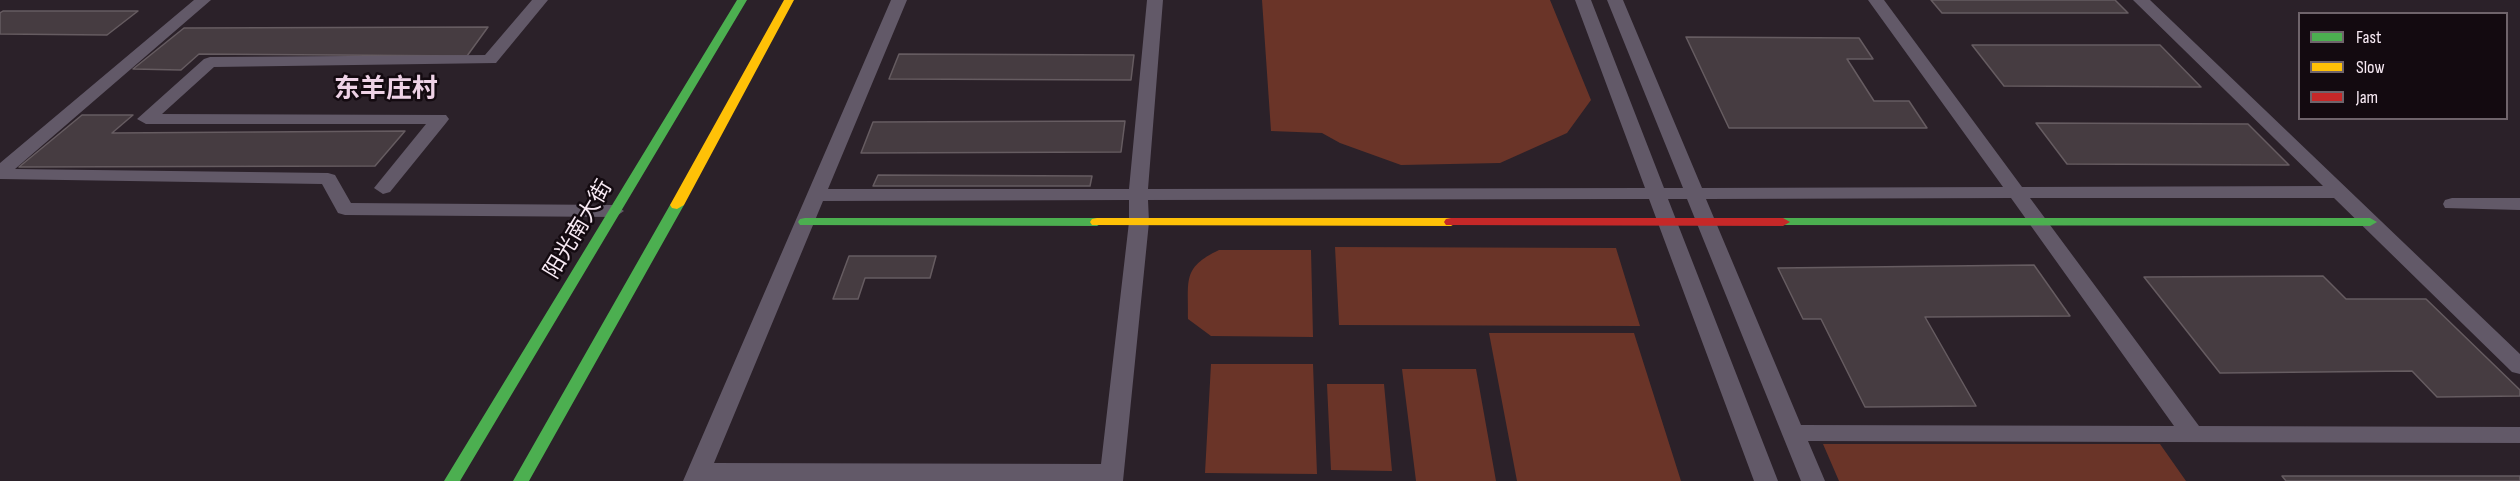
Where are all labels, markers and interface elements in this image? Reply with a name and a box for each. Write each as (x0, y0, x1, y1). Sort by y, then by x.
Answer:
legend (2298, 12, 2508, 120)
text: Fast (2356, 27, 2381, 48)
text: Slow (2356, 57, 2385, 78)
district label: 东羊庄村 (334, 74, 438, 106)
text: Jam (2356, 87, 2378, 108)
street label: 阳光南大街 (539, 176, 619, 284)

